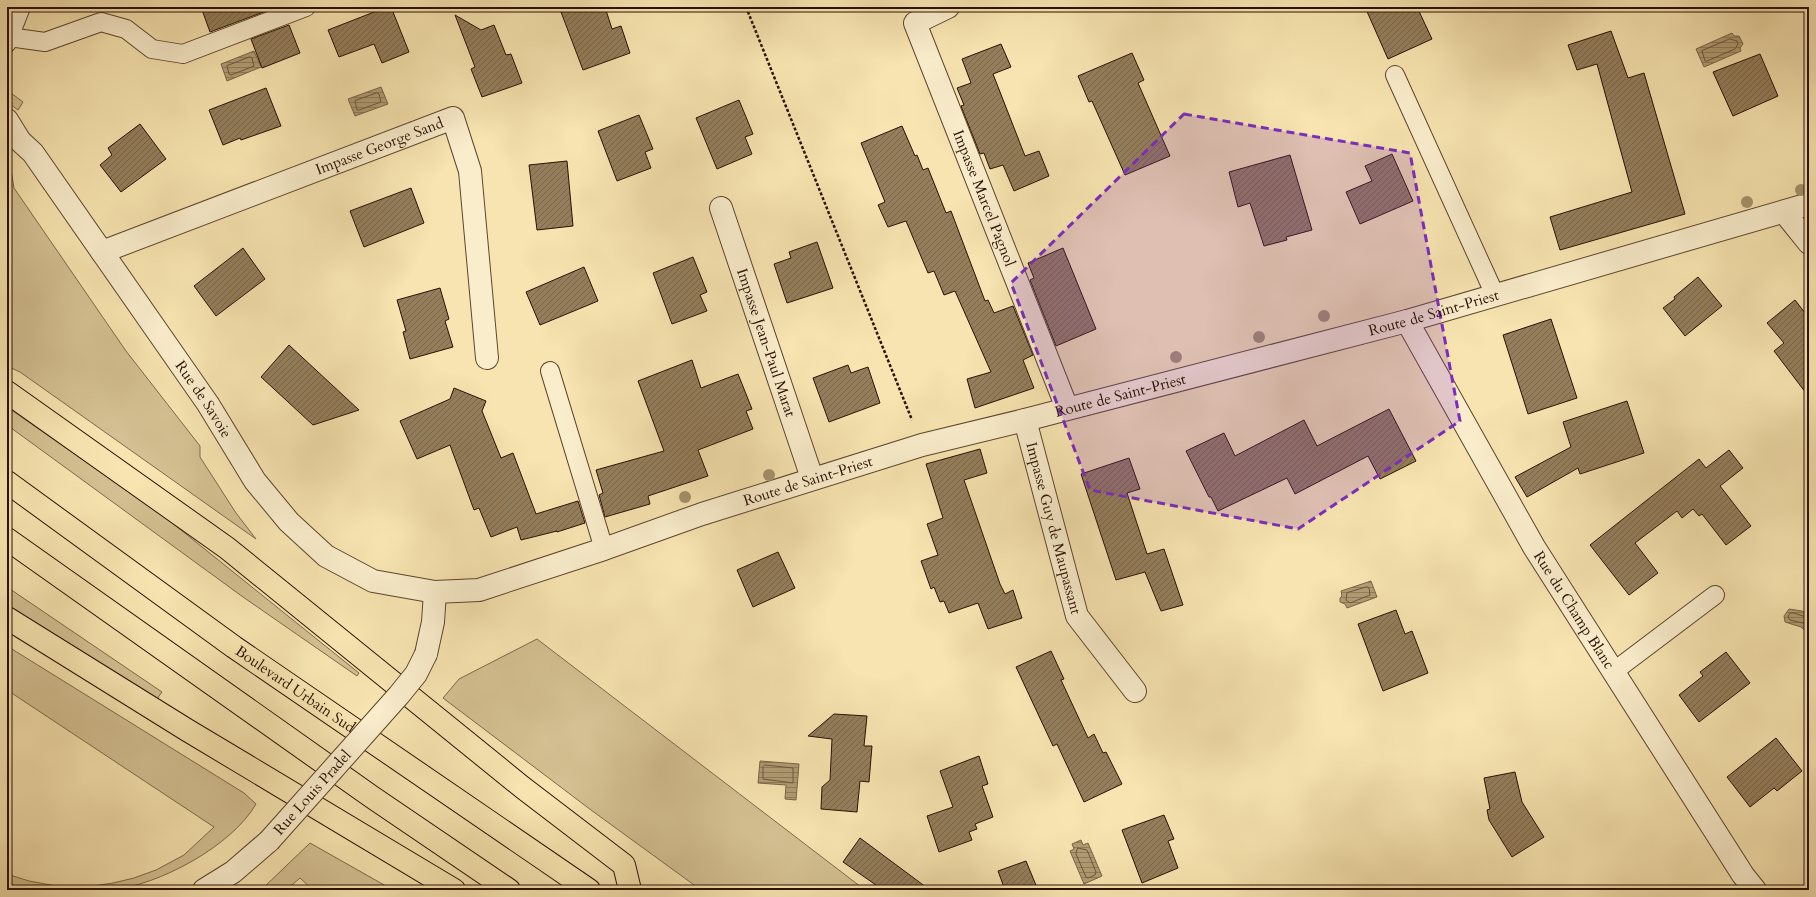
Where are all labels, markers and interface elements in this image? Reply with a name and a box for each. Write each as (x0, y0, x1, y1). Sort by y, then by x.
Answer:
street label: Impasse George Sand (313, 113, 446, 180)
street label: Impasse Marcel Pagnol (948, 127, 1020, 269)
street label: Impasse Jean-Paul Marat (732, 266, 801, 420)
street label: Route de Saint-Priest (1366, 285, 1501, 341)
street label: Rue de Savoie (171, 357, 237, 442)
street label: Route de Saint-Priest (1053, 369, 1188, 422)
street label: Impasse Guy de Maupassant (1021, 440, 1086, 617)
street label: Route de Saint-Priest (741, 451, 875, 510)
street label: Rue du Champ Blanc (1529, 547, 1619, 673)
street label: Boulevard Urbain Sud (231, 641, 359, 737)
street label: Rue Louis Pradel (269, 745, 356, 839)

